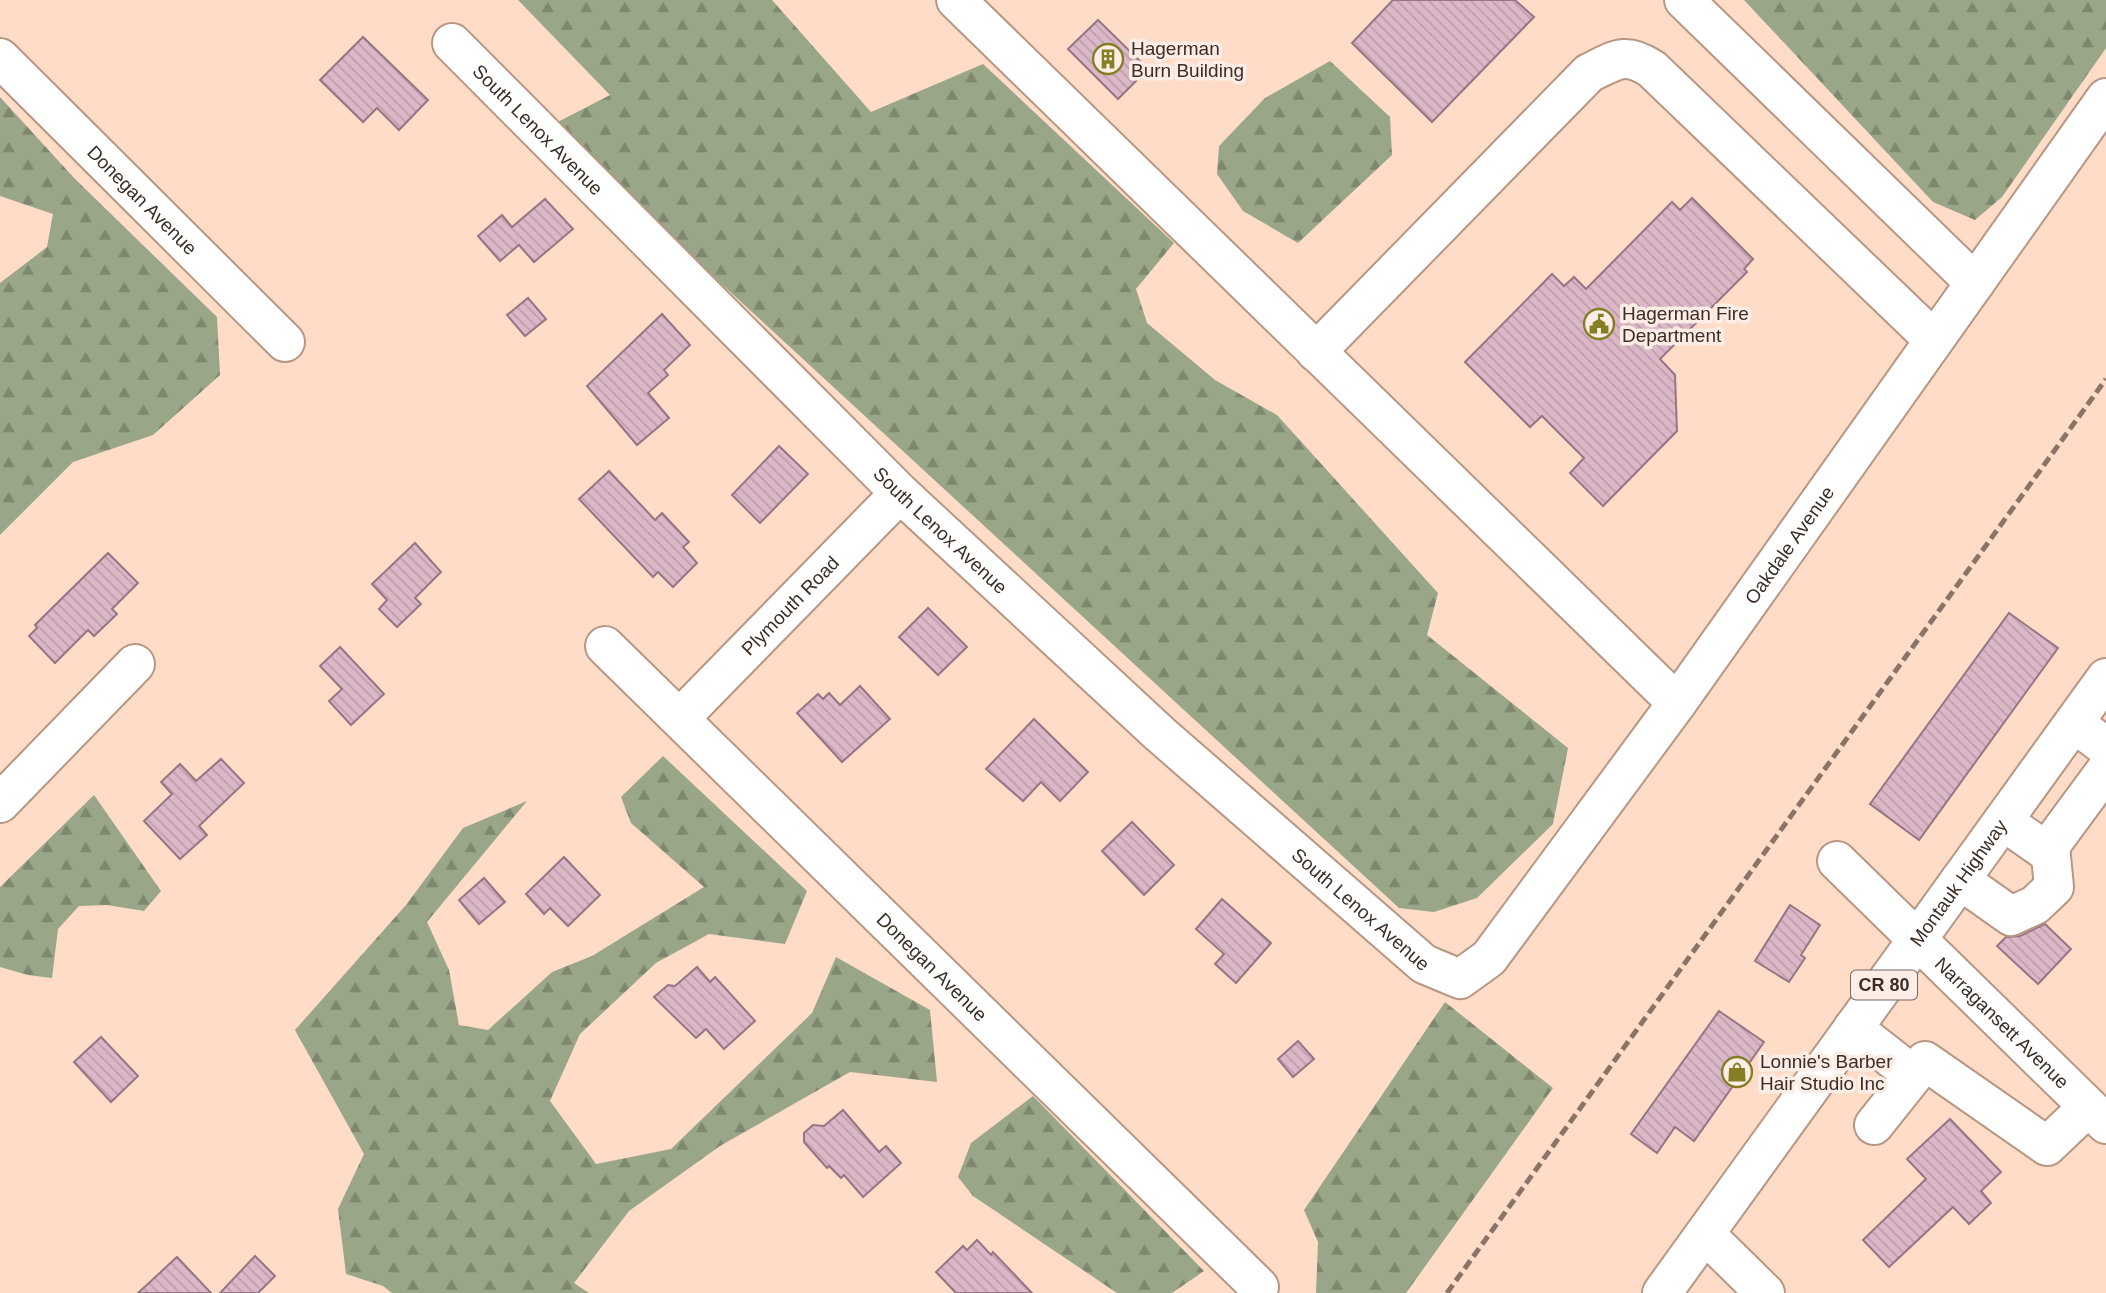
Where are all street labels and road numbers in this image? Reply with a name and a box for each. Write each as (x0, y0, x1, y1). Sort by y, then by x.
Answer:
street label: South Lenox Avenue (468, 60, 607, 199)
street label: Donegan Avenue (83, 141, 201, 259)
street label: South Lenox Avenue (869, 463, 1011, 598)
street label: Oakdale Avenue (1741, 482, 1838, 608)
street label: Plymouth Road (737, 552, 843, 660)
street label: Montauk Highway (1906, 815, 2012, 950)
street label: South Lenox Avenue (1288, 844, 1434, 975)
street label: Donegan Avenue (872, 908, 991, 1025)
street label: Narragansett Avenue (1931, 953, 2073, 1093)
road number: CR 80 (1851, 970, 1917, 1000)

